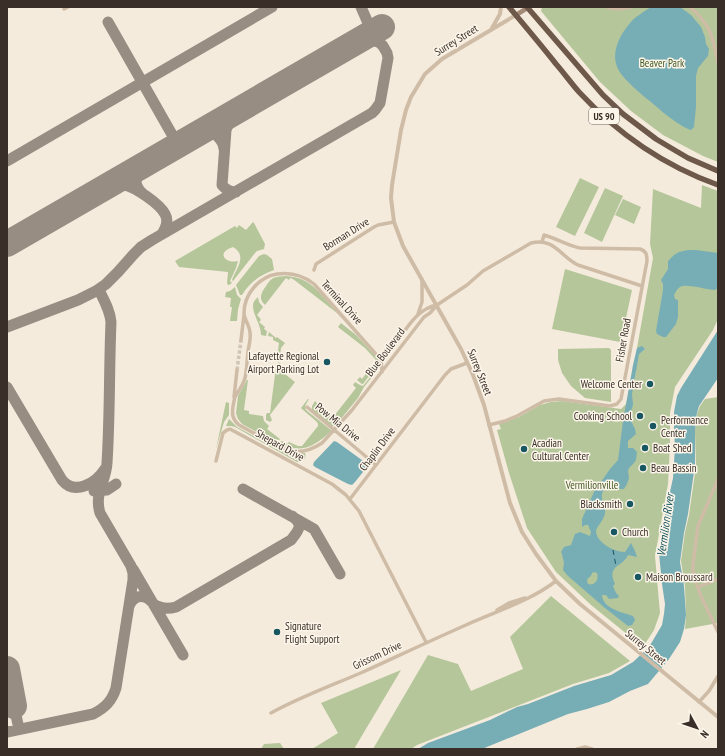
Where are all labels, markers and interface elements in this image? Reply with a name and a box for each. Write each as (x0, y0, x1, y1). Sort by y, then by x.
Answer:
street label: Surrey Street (432, 21, 480, 59)
park label: Beaver Park (640, 56, 685, 70)
road number: US 90 (589, 108, 619, 124)
street label: Borman Drive (320, 214, 372, 254)
street label: Terminal Drive (318, 277, 366, 327)
street label: Fisher Road (612, 317, 634, 363)
street label: Blue Boulevard (362, 325, 408, 379)
street label: Surrey Street (464, 347, 496, 397)
place label: Lafayette Regional Airport Parking Lot (248, 349, 319, 376)
marker: Lafayette Regional Airport Parking Lot (322, 357, 332, 367)
place label: Welcome Center (581, 377, 642, 391)
marker: Welcome Center (645, 379, 655, 389)
street label: Pow Mia Drive (313, 400, 364, 445)
place label: Cooking School (574, 409, 632, 423)
marker: Cooking School (635, 411, 645, 421)
place label: Performance Center (661, 413, 709, 440)
marker: Performance Center (648, 421, 658, 431)
street label: Chaplin Drive (356, 424, 398, 474)
street label: Shepard Drive (253, 426, 307, 464)
place label: Acadian Cultural Center (532, 436, 589, 463)
place label: Boat Shed (653, 441, 692, 455)
marker: Boat Shed (640, 443, 650, 453)
marker: Acadian Cultural Center (519, 444, 529, 454)
place label: Beau Bassin (651, 461, 697, 475)
marker: Beau Bassin (638, 463, 648, 473)
park label: Vermilionville (565, 478, 619, 492)
water label: Vermilion River (653, 491, 677, 557)
place label: Blacksmith (581, 497, 622, 511)
marker: Blacksmith (625, 499, 635, 509)
place label: Church (622, 525, 649, 539)
marker: Church (609, 527, 619, 537)
place label: Maison Broussard (646, 570, 713, 584)
marker: Maison Broussard (633, 572, 643, 582)
place label: Signature Flight Support (285, 619, 340, 646)
street label: Surrey Street (623, 626, 669, 668)
marker: Signature Flight Support (272, 627, 282, 637)
street label: Grissom Drive (350, 637, 404, 672)
north arrow (677, 708, 717, 748)
text: N (697, 728, 712, 741)

